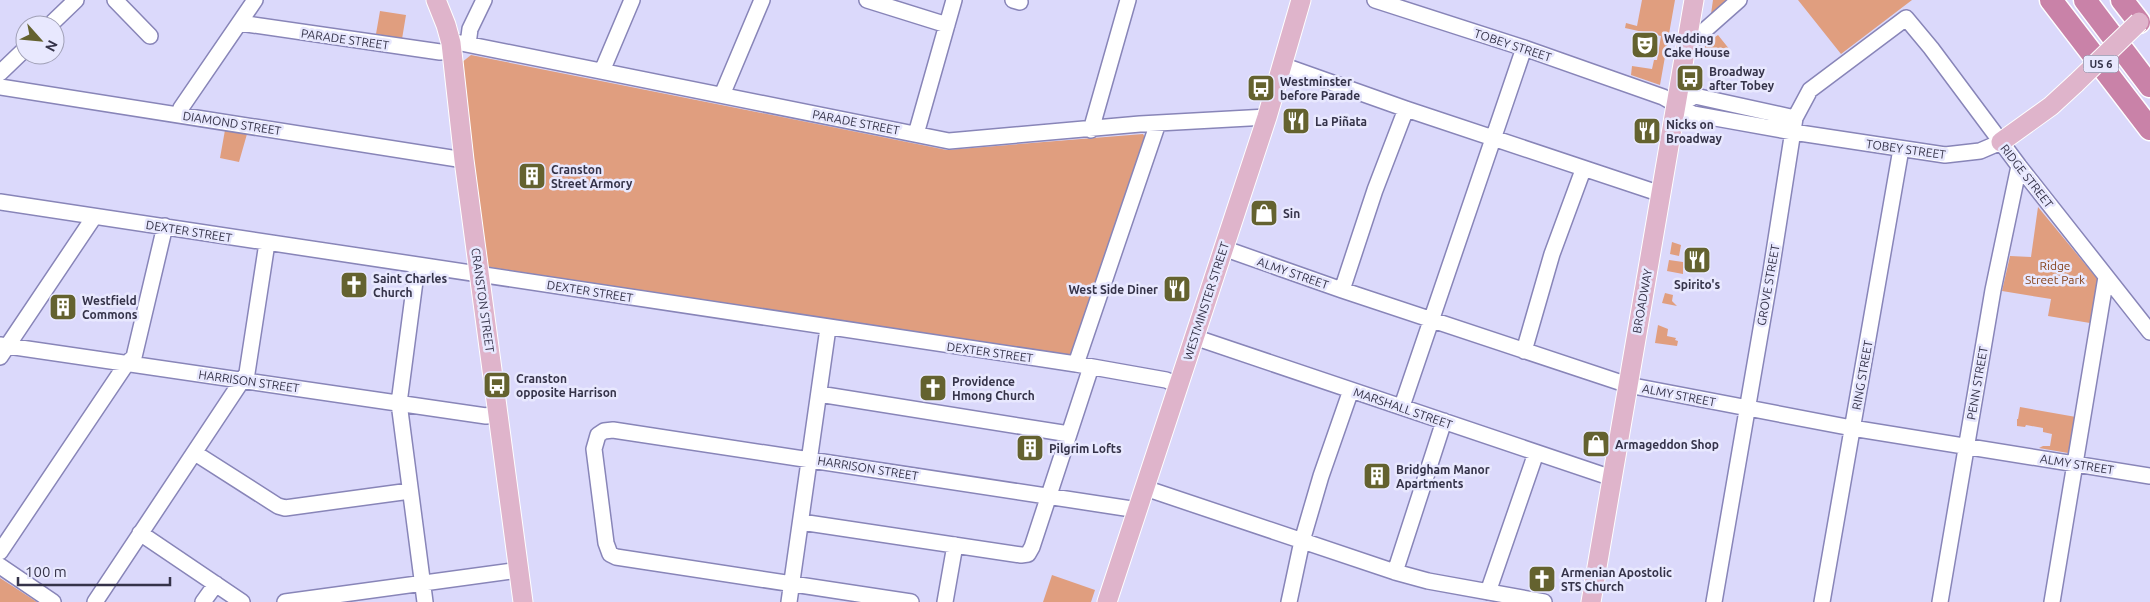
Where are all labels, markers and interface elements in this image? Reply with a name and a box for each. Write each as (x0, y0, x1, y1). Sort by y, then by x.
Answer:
north arrow (15, 15, 65, 65)
street label: PARADE STREET (300, 26, 390, 52)
street label: TOBEY STREET (1473, 26, 1554, 64)
theatre icon: Wedding Cake House (1630, 30, 1660, 60)
place label: Wedding Cake House (1664, 32, 1730, 59)
text: N (42, 38, 61, 54)
road number: US 6 (2084, 56, 2118, 72)
bus stop icon: Broadway after Tobey (1675, 63, 1705, 93)
place label: Broadway after Tobey (1709, 65, 1775, 92)
bus stop icon: Westminster before Parade (1246, 73, 1276, 103)
place label: Westminster before Parade (1280, 75, 1360, 102)
restaurant icon: La Piñata (1281, 106, 1311, 136)
street label: PARADE STREET (811, 107, 901, 137)
street label: DIAMOND STREET (182, 109, 282, 137)
place label: La Piñata (1315, 115, 1367, 128)
restaurant icon: Nicks on Broadway (1632, 116, 1662, 146)
place label: Nicks on Broadway (1666, 118, 1722, 145)
street label: TOBEY STREET (1865, 137, 1947, 161)
street label: RIDGE STREET (1998, 142, 2056, 211)
building icon: Cranston Street Armory (517, 161, 547, 191)
place label: Cranston Street Armory (551, 163, 633, 190)
shop icon: Sin (1249, 198, 1279, 228)
place label: Sin (1283, 207, 1300, 220)
street label: DEXTER STREET (145, 218, 233, 244)
street label: WESTMINSTER STREET (1181, 240, 1231, 362)
street label: GROVE STREET (1754, 243, 1782, 327)
restaurant icon: Spirito's (1682, 245, 1712, 275)
street label: CRANSTON STREET (469, 247, 497, 353)
street label: ALMY STREET (1256, 255, 1331, 291)
park label: Ridge Street Park (2025, 259, 2085, 286)
street label: BROADWAY (1630, 268, 1654, 334)
church icon: Saint Charles Church (339, 270, 369, 300)
place label: Saint Charles Church (373, 272, 447, 299)
restaurant icon: West Side Diner (1162, 274, 1192, 304)
street label: DEXTER STREET (546, 278, 634, 304)
place label: Spirito's (1674, 278, 1720, 291)
place label: West Side Diner (1068, 283, 1158, 296)
building icon: Westfield Commons (48, 292, 78, 322)
place label: Westfield Commons (82, 294, 138, 321)
street label: RING STREET (1849, 339, 1875, 411)
street label: DEXTER STREET (946, 340, 1034, 365)
street label: PENN STREET (1964, 345, 1990, 421)
street label: HARRISON STREET (198, 367, 301, 395)
bus stop icon: Cranston opposite Harrison (482, 370, 512, 400)
place label: Cranston opposite Harrison (516, 372, 617, 399)
church icon: Providence Hmong Church (918, 373, 948, 403)
place label: Providence Hmong Church (952, 375, 1035, 402)
street label: ALMY STREET (1641, 382, 1717, 409)
street label: MARSHALL STREET (1352, 385, 1454, 431)
shop icon: Armageddon Shop (1581, 429, 1611, 459)
building icon: Pilgrim Lofts (1015, 433, 1045, 463)
place label: Armageddon Shop (1615, 438, 1719, 451)
place label: Pilgrim Lofts (1049, 442, 1122, 455)
street label: ALMY STREET (2039, 452, 2115, 476)
street label: HARRISON STREET (817, 454, 920, 482)
building icon: Bridgham Manor Apartments (1362, 461, 1392, 491)
place label: Bridgham Manor Apartments (1396, 463, 1490, 490)
scale bar (18, 554, 170, 586)
text: 100 m (25, 563, 67, 580)
church icon: Armenian Apostolic STS Church (1527, 564, 1557, 594)
place label: Armenian Apostolic STS Church (1561, 566, 1672, 593)

